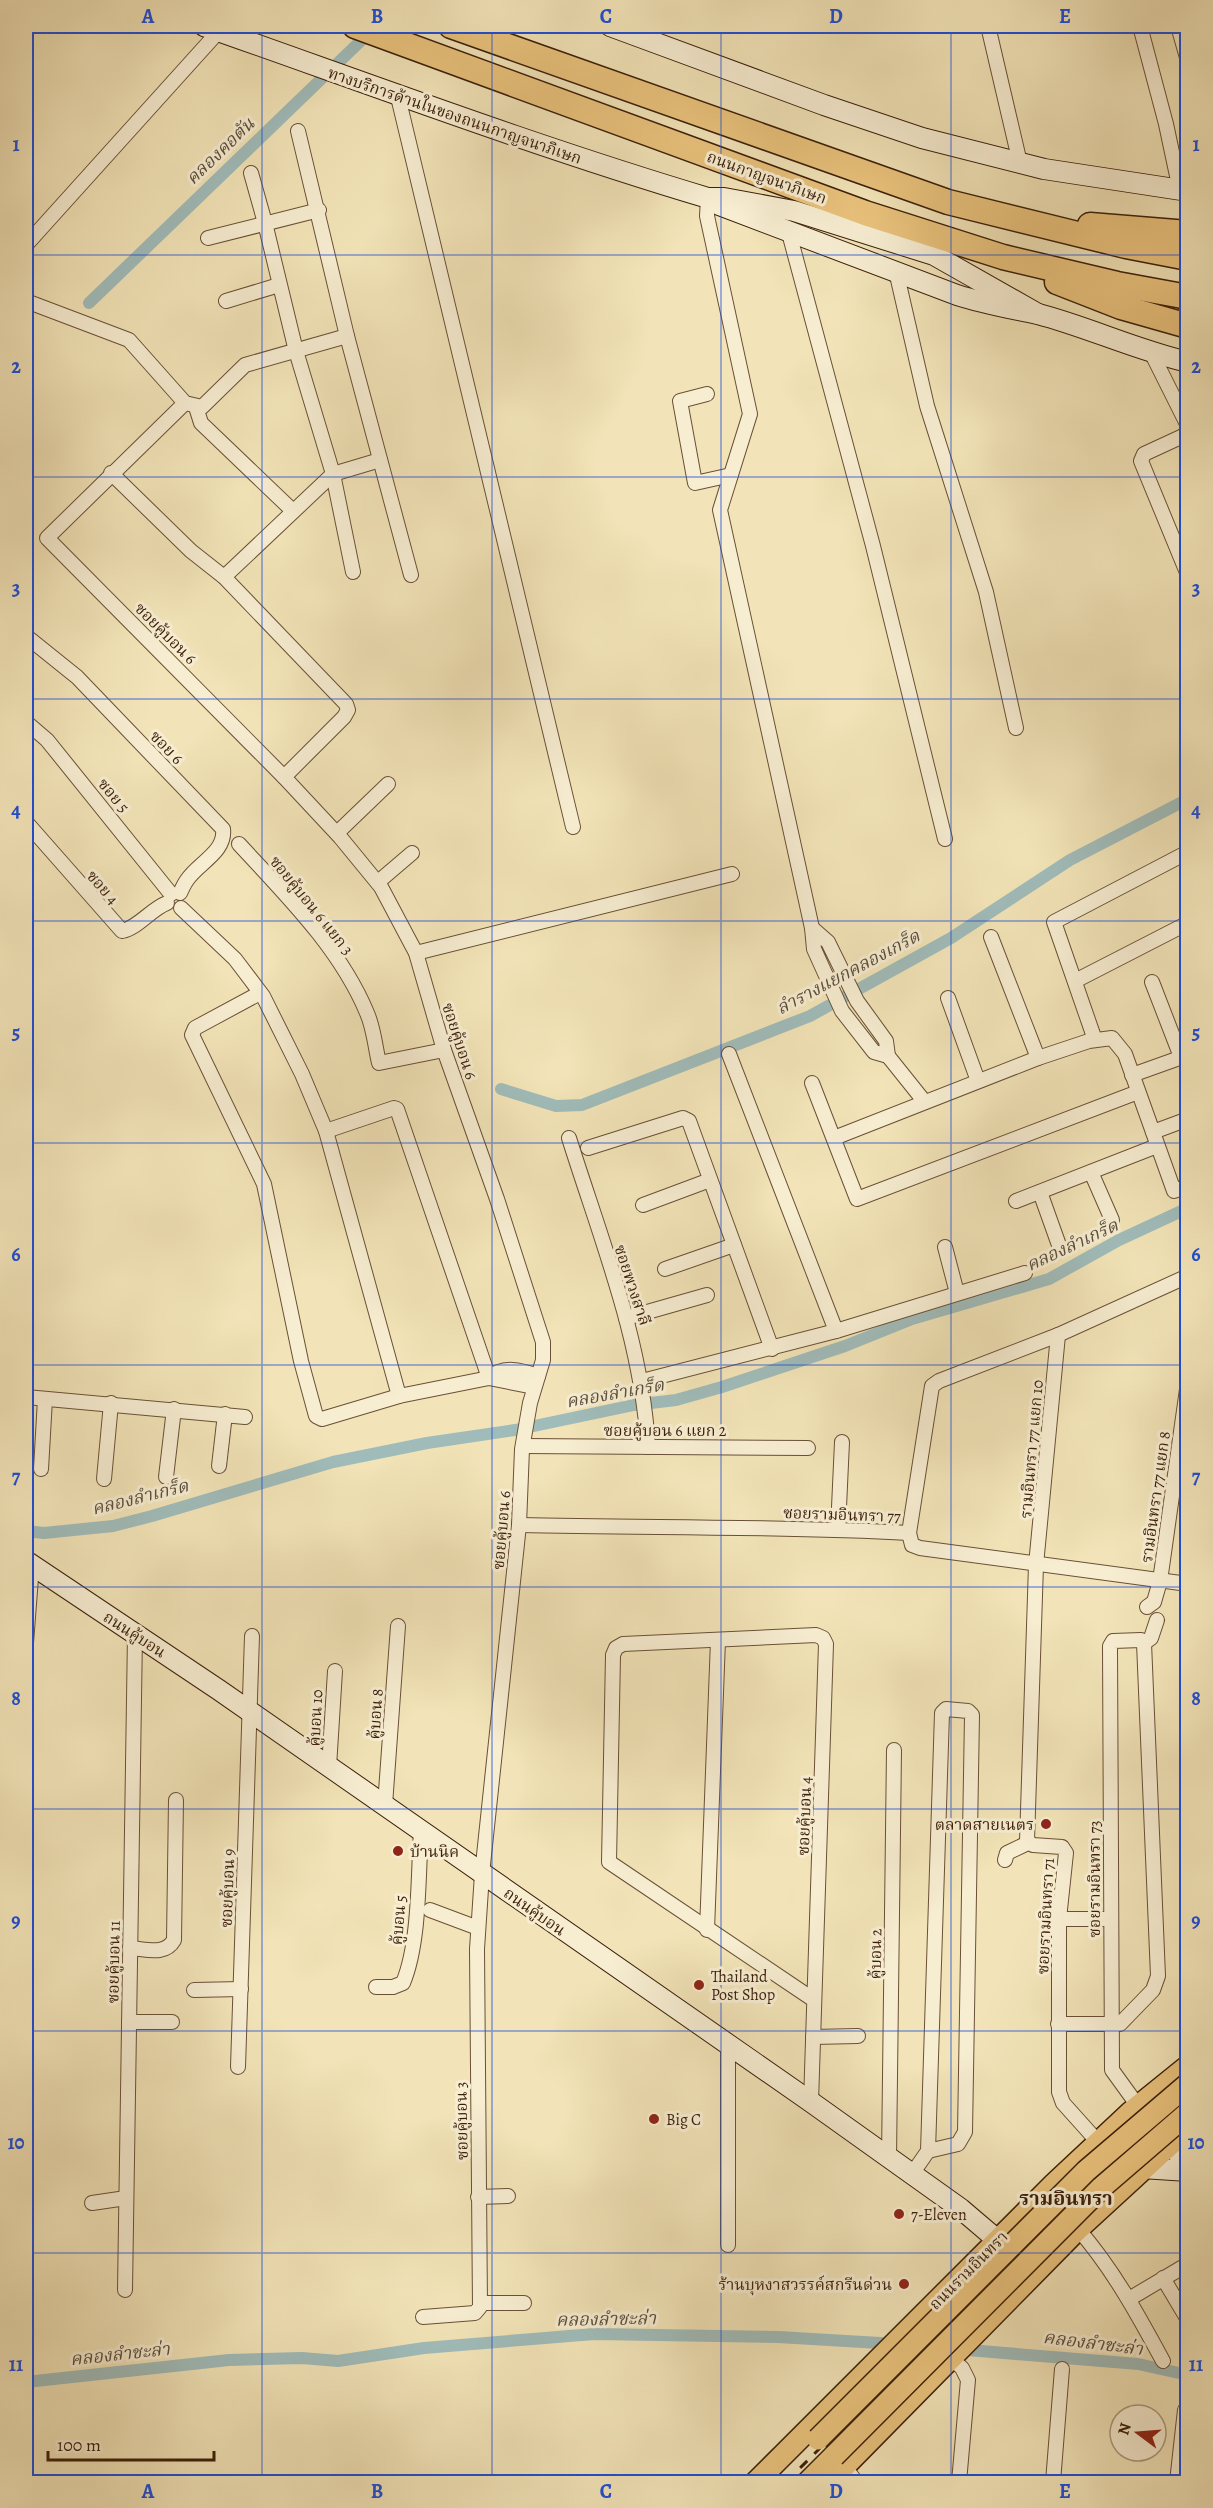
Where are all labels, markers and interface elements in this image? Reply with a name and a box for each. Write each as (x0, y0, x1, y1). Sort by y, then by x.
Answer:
text: A (141, 3, 155, 30)
text: B (371, 3, 383, 30)
text: C (600, 3, 612, 30)
text: D (829, 3, 843, 30)
text: E (1059, 3, 1071, 30)
street label: ทางบริการด้านในของถนนกาญจนาภิเษก (325, 62, 585, 170)
water label: คลองคอตัน (180, 112, 260, 190)
text: 1 (12, 131, 20, 158)
text: 1 (1192, 131, 1200, 158)
street label: ถนนกาญจนาภิเษก (704, 146, 830, 210)
text: 2 (11, 353, 21, 380)
text: 2 (1191, 353, 1201, 380)
text: 3 (12, 575, 20, 602)
text: 3 (1192, 575, 1200, 602)
street label: ซอยคู้บอน 6 (130, 598, 201, 669)
street label: ซอย 6 (145, 726, 188, 769)
street label: ซอย 5 (92, 774, 134, 818)
text: 4 (11, 797, 21, 824)
text: 4 (1191, 797, 1201, 824)
street label: ซอยคู้บอน 6 แยก 3 (264, 851, 358, 960)
street label: ซอย 4 (81, 866, 123, 910)
water label: ลำรางแยกคลองเกร็ด (772, 924, 924, 1020)
street label: ซอยคู้บอน 6 (436, 1000, 482, 1082)
text: 5 (12, 1019, 20, 1046)
text: 5 (1192, 1019, 1200, 1046)
water label: คลองลำเกร็ด (1022, 1213, 1122, 1277)
text: 6 (11, 1241, 21, 1268)
text: 6 (1191, 1241, 1201, 1268)
street label: ซอยพวงสาลี (609, 1242, 655, 1328)
water label: คลองลำเกร็ด (564, 1373, 666, 1413)
street label: รามอินทรา 77 แยก 10 (1015, 1379, 1049, 1519)
street label: ซอยคู้บอน 6 แยก 2 (604, 1420, 727, 1442)
street label: รามอินทรา 77 แยก 8 (1136, 1430, 1176, 1564)
text: 7 (12, 1463, 21, 1490)
text: 7 (1192, 1463, 1201, 1490)
water label: คลองลำเกร็ด (89, 1473, 191, 1521)
street label: ซอยคู้บอน 6 (488, 1490, 516, 1570)
street label: ซอยรามอินทรา 77 (783, 1502, 901, 1528)
street label: ถนนคู้บอน (99, 1606, 170, 1663)
text: 8 (11, 1685, 21, 1712)
text: 8 (1191, 1685, 1201, 1712)
street label: คู้บอน 8 (363, 1688, 389, 1740)
street label: คู้บอน 10 (304, 1689, 328, 1747)
street label: ซอยคู้บอน 4 (793, 1776, 817, 1856)
place label: ตลาดสายเนตร (935, 1814, 1034, 1836)
marker: ตลาดสายเนตร (1039, 1817, 1053, 1831)
street label: ซอยรามอินทรา 73 (1084, 1820, 1106, 1938)
place label: บ้านนิค (410, 1841, 459, 1863)
marker: บ้านนิค (391, 1844, 405, 1858)
street label: ซอยคู้บอน 9 (216, 1848, 240, 1928)
street label: ซอยรามอินทรา 71 (1032, 1857, 1060, 1975)
street label: ถนนคู้บอน (499, 1882, 570, 1941)
street label: คู้บอน 5 (386, 1894, 412, 1946)
text: 9 (11, 1907, 21, 1934)
text: 9 (1191, 1907, 1201, 1934)
street label: ซอยคู้บอน 11 (102, 1920, 126, 2004)
street label: คู้บอน 2 (865, 1928, 887, 1980)
place label: Thailand Post Shop (711, 1966, 775, 2006)
marker: Thailand Post Shop (692, 1978, 706, 1992)
street label: ซอยคู้บอน 3 (450, 2082, 474, 2160)
place label: Big C (666, 2109, 701, 2131)
marker: Big C (647, 2112, 661, 2126)
text: 10 (7, 2129, 25, 2156)
text: 10 (1187, 2129, 1205, 2156)
district label: รามอินทรา (1019, 2185, 1113, 2212)
place label: 7-Eleven (911, 2204, 967, 2226)
marker: 7-Eleven (892, 2207, 906, 2221)
street label: ถนนรามอินทรา (924, 2226, 1013, 2315)
place label: ร้านบุหงาสวรรค์สกรีนด่วน (718, 2274, 892, 2296)
marker: ร้านบุหงาสวรรค์สกรีนด่วน (897, 2277, 911, 2291)
water label: คลองลำชะล่า (556, 2306, 657, 2332)
water label: คลองลำชะล่า (1042, 2325, 1145, 2361)
water label: คลองลำชะล่า (69, 2337, 172, 2371)
text: 11 (9, 2351, 23, 2378)
text: 11 (1189, 2351, 1203, 2378)
north arrow (1108, 2403, 1168, 2463)
text: N (1112, 2420, 1137, 2438)
scale bar (48, 2424, 214, 2462)
text: 100 m (57, 2433, 101, 2457)
text: A (141, 2478, 155, 2505)
text: B (371, 2478, 383, 2505)
text: C (600, 2478, 612, 2505)
text: D (829, 2478, 843, 2505)
text: E (1059, 2478, 1071, 2505)

